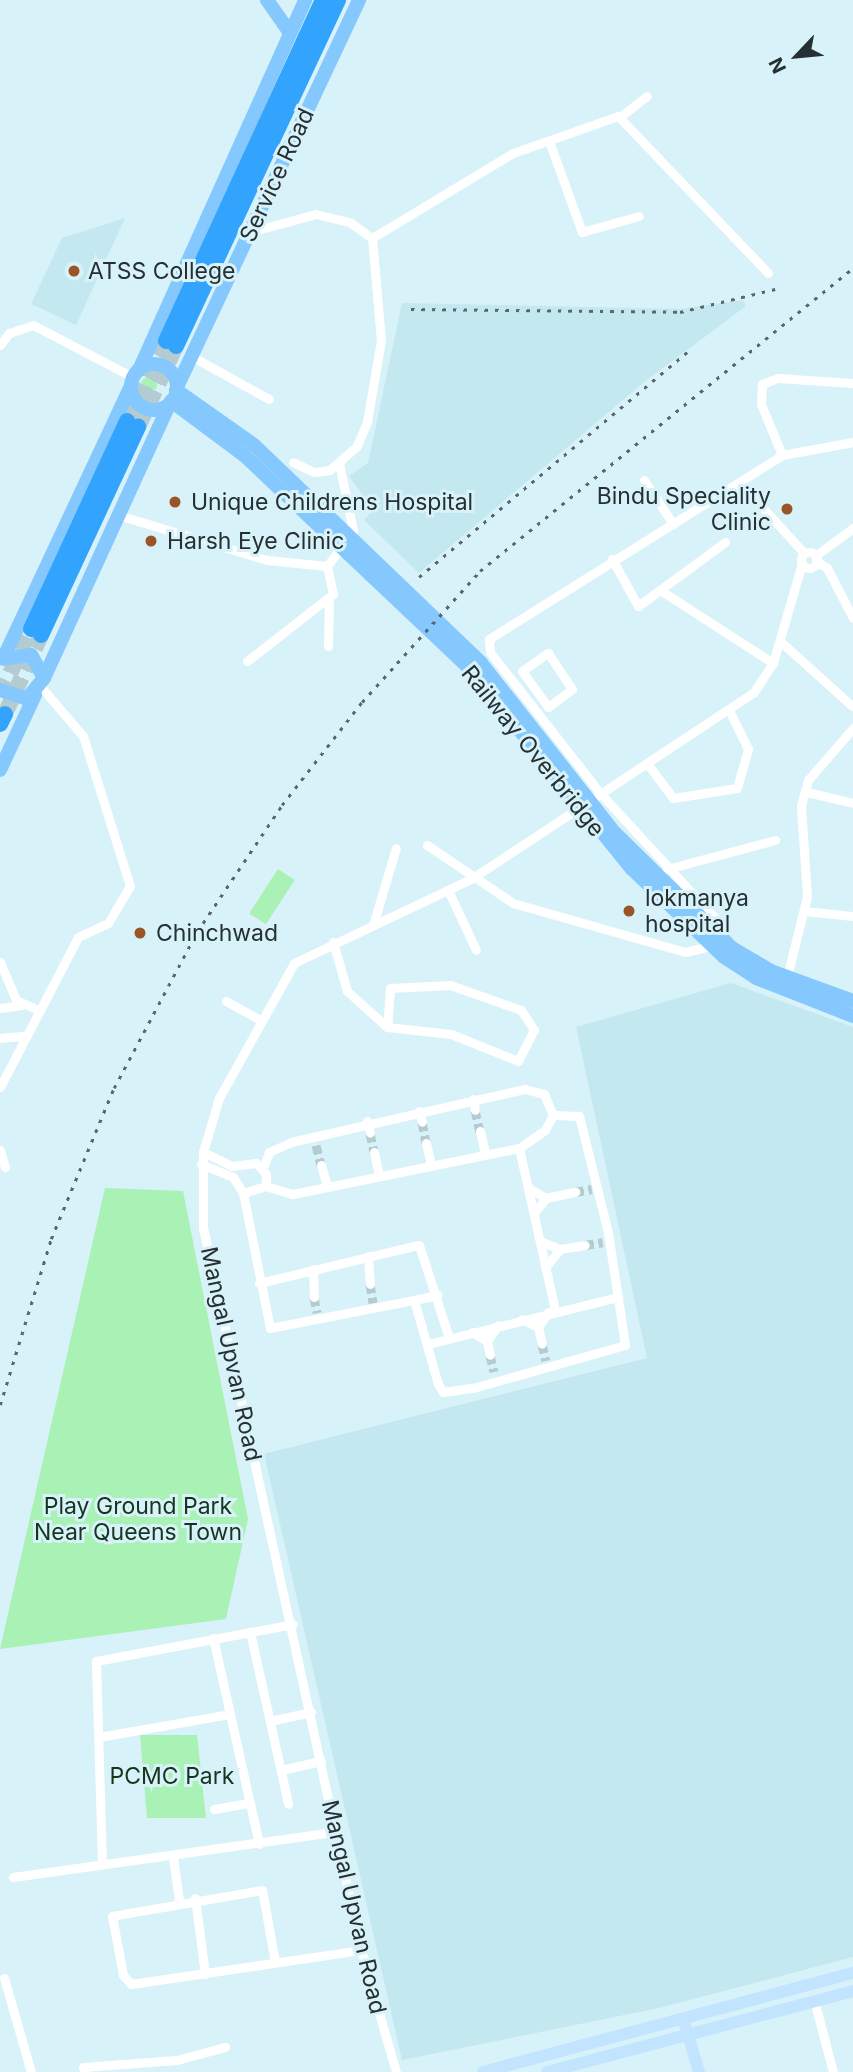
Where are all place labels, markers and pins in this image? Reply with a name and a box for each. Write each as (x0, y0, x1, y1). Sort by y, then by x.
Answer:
place label: ATSS College (88, 257, 235, 285)
marker: ATSS College (66, 263, 82, 279)
place label: Bindu Speciality Clinic (597, 482, 771, 536)
place label: Unique Childrens Hospital (191, 488, 473, 516)
marker: Unique Childrens Hospital (165, 492, 185, 512)
marker: Bindu Speciality Clinic (777, 499, 797, 519)
place label: Harsh Eye Clinic (167, 527, 344, 555)
marker: Harsh Eye Clinic (141, 531, 161, 551)
place label: lokmanya hospital (645, 884, 749, 938)
marker: lokmanya hospital (619, 901, 639, 921)
place label: Chinchwad (156, 919, 278, 947)
marker: Chinchwad (130, 923, 150, 943)

